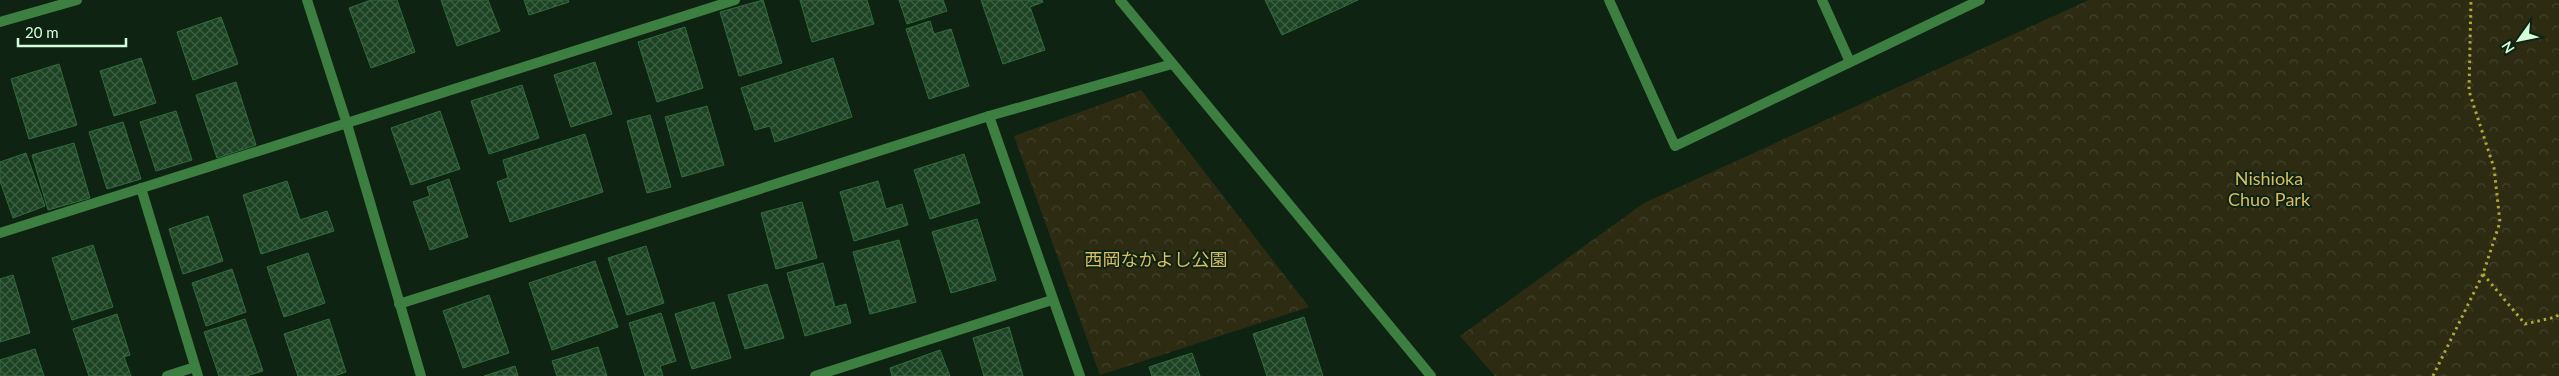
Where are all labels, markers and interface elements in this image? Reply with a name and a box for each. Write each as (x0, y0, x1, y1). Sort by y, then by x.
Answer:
scale bar (18, 15, 125, 47)
north arrow (2494, 15, 2544, 65)
text: 20 m (25, 23, 59, 41)
text: N (2498, 38, 2518, 57)
park label: Nishioka Chuo Park (2228, 167, 2311, 210)
park label: 西岡なかよし公園 (1084, 248, 1228, 270)

